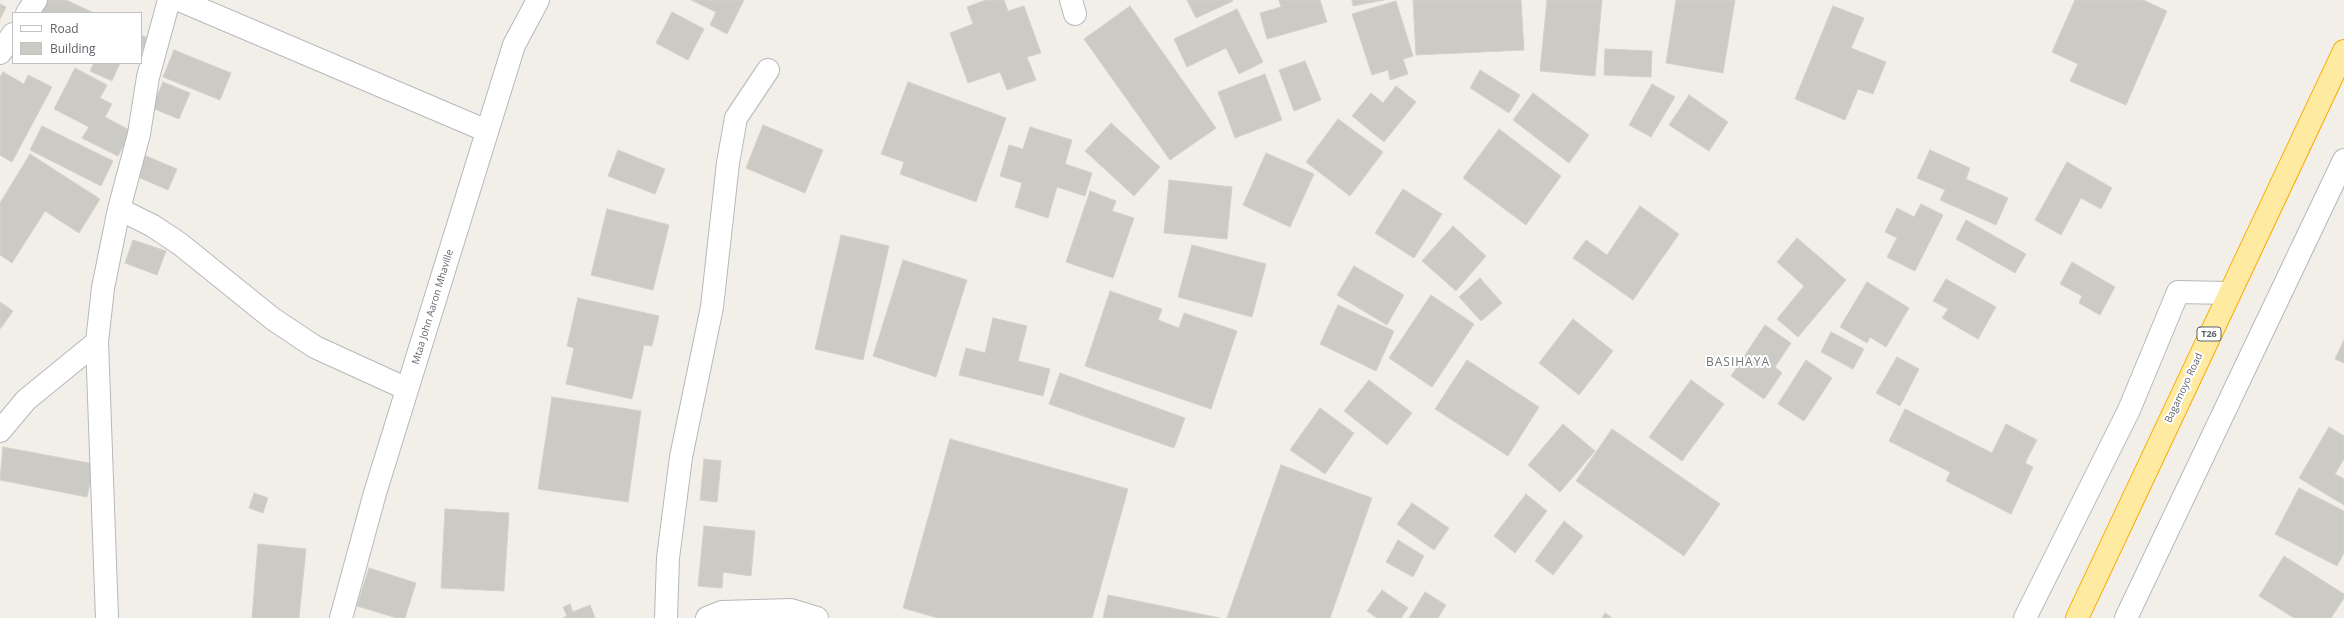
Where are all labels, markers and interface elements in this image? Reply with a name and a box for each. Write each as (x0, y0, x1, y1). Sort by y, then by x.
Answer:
legend (12, 12, 142, 64)
text: Road (50, 20, 79, 37)
text: Building (50, 40, 95, 57)
street label: Mtaa John Aaron Mhaville (410, 248, 456, 366)
road number: T26 (2197, 327, 2221, 341)
street label: Bagamoyo Road (2163, 351, 2205, 425)
district label: BASIHAYA (1706, 356, 1770, 370)

